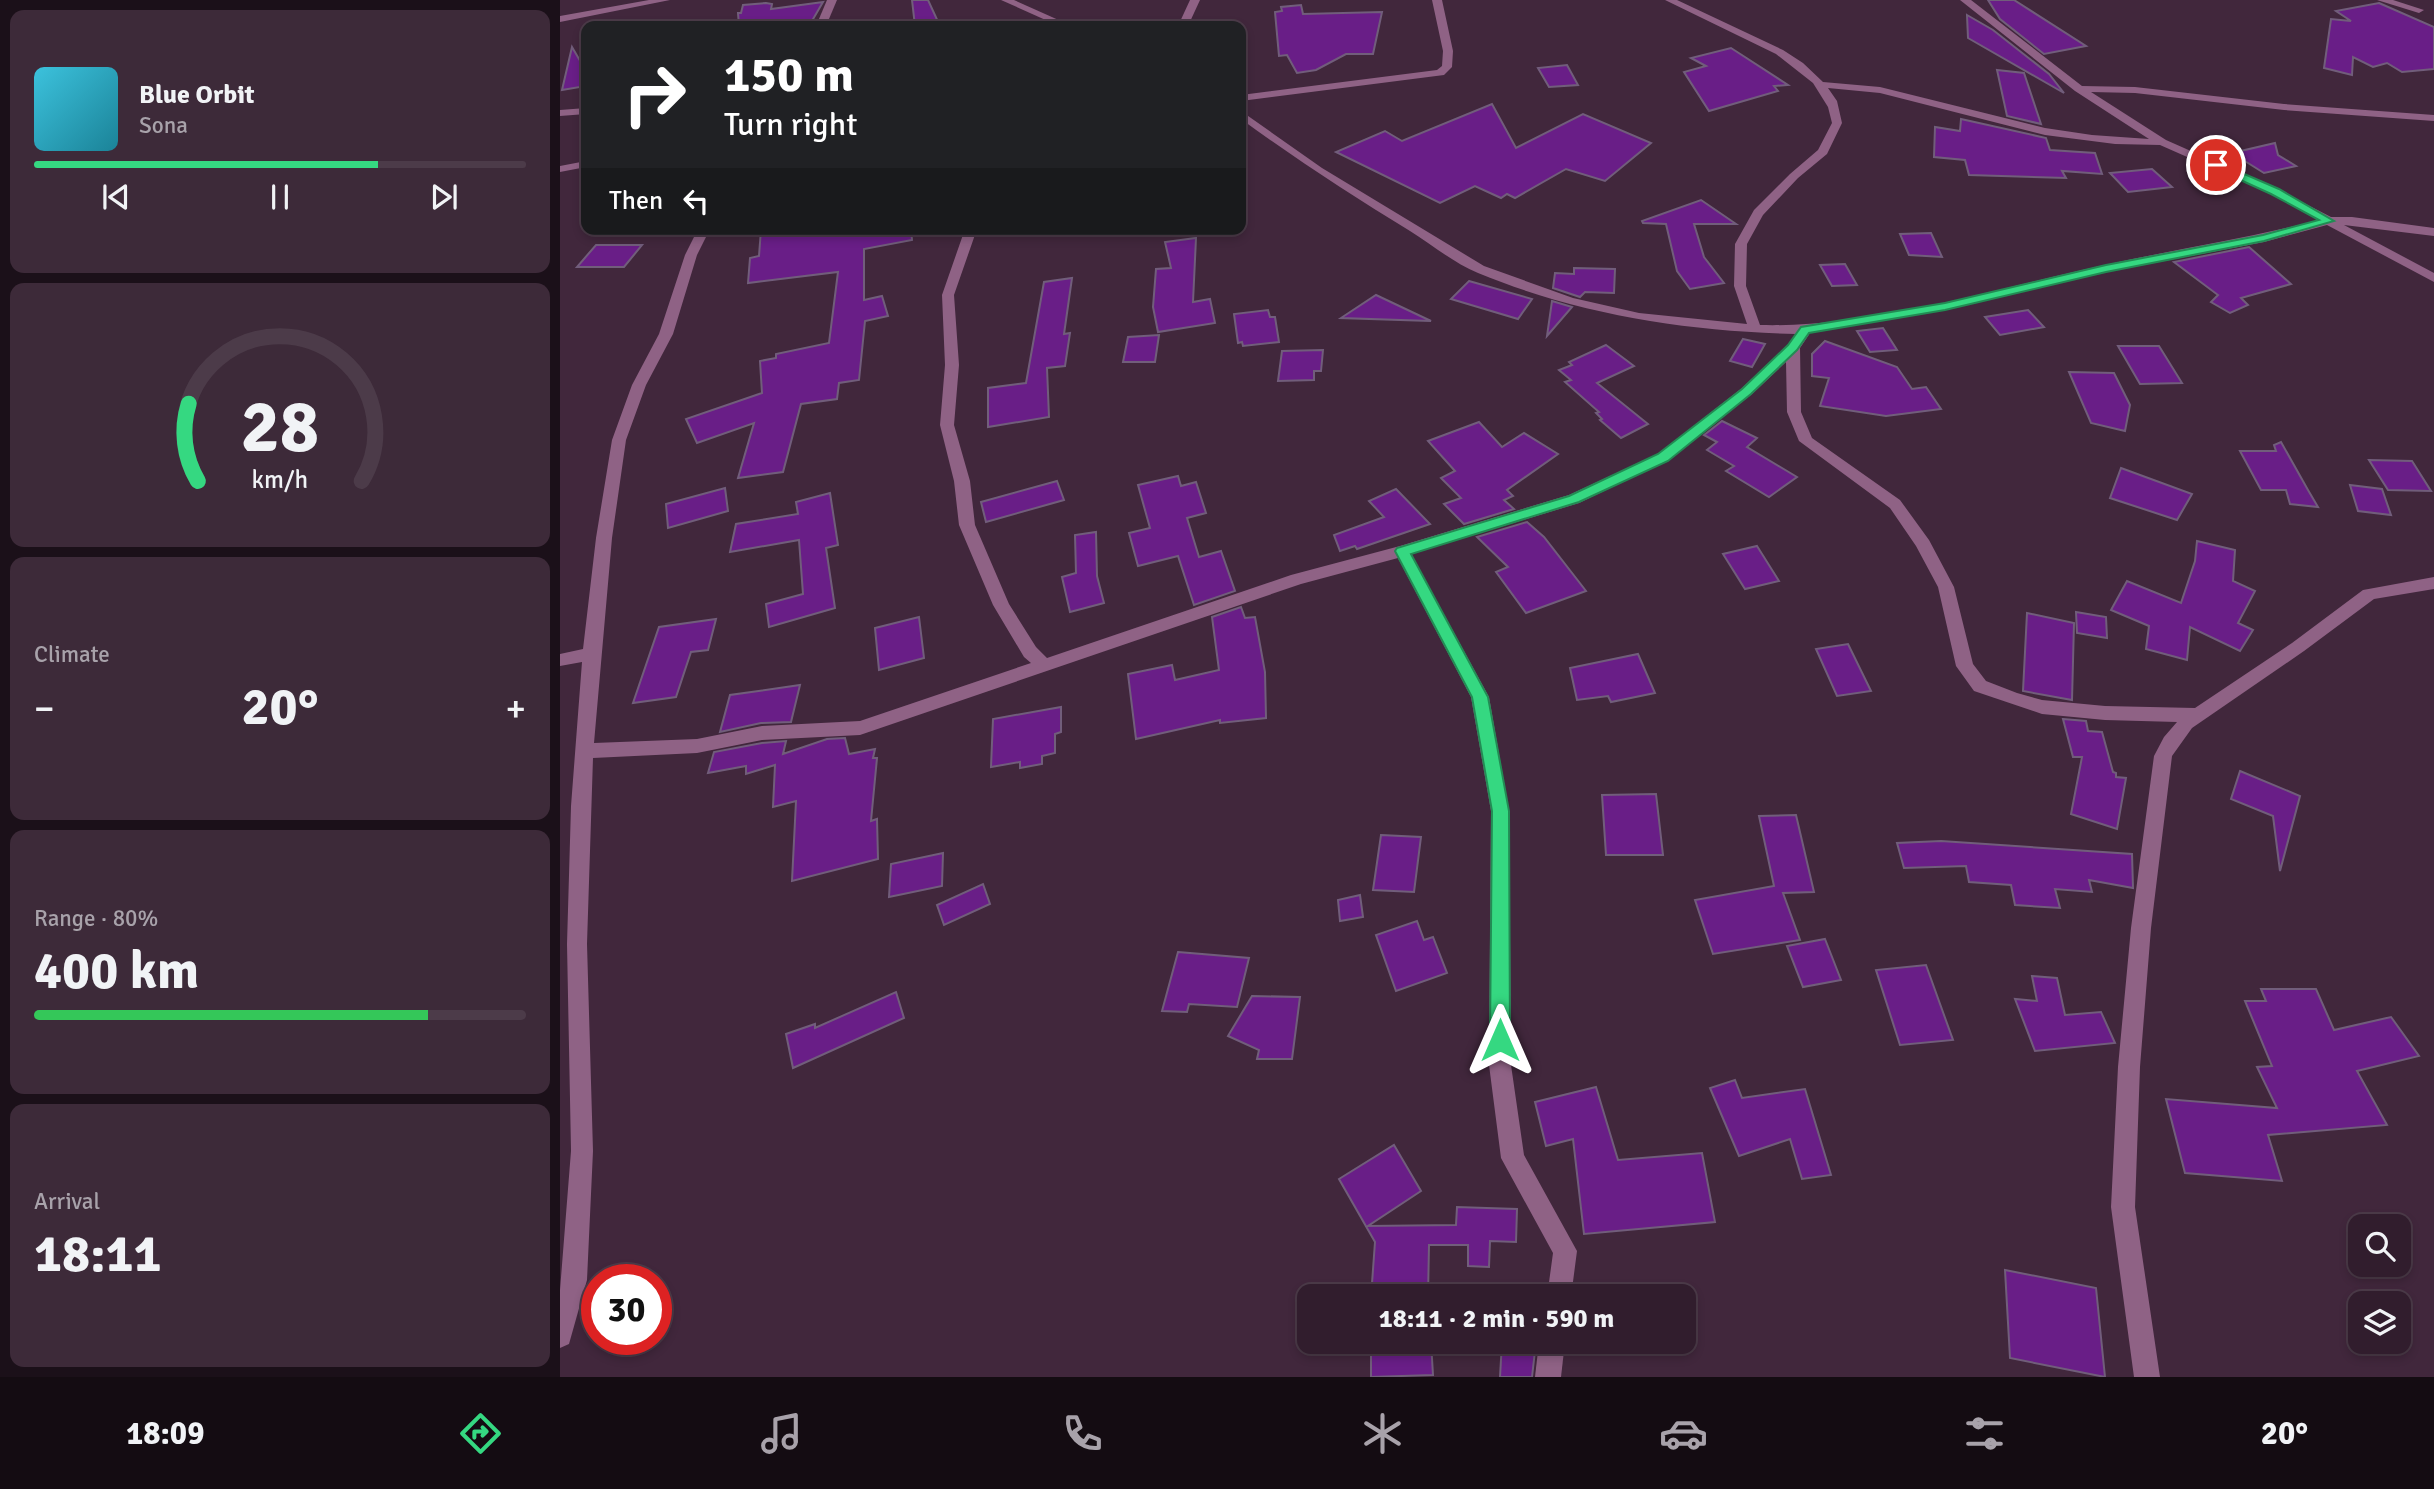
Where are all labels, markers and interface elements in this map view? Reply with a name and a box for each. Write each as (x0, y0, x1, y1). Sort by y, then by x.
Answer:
text: 150 m (724, 45, 854, 105)
icon: right (609, 49, 700, 140)
text: Blue Orbit (139, 79, 255, 111)
text: Turn right (724, 105, 857, 144)
text: Sona (139, 111, 188, 140)
pin (2186, 135, 2246, 195)
icon: arrive (2197, 146, 2235, 184)
icon: previous (97, 178, 135, 216)
icon: pause (261, 178, 299, 216)
icon: next (425, 178, 463, 216)
icon: left (677, 182, 715, 220)
text: Then (609, 185, 663, 217)
text: 28 (241, 384, 319, 473)
text: km/h (252, 464, 308, 495)
text: Climate (34, 640, 110, 669)
text: 20° (242, 675, 318, 739)
text: − (34, 685, 55, 732)
text: + (505, 685, 526, 732)
text: Range · 80% (34, 904, 158, 933)
text: 400 km (34, 939, 199, 1003)
position arrow (1463, 1003, 1537, 1077)
text: Arrival (34, 1187, 100, 1216)
map controls (2348, 1214, 2411, 1354)
button: search (2348, 1214, 2411, 1277)
text: 18:11 (34, 1222, 162, 1286)
speed limit sign: 30 (581, 1264, 672, 1355)
button: layers (2348, 1291, 2411, 1354)
text: 18:11 · 2 min · 590 m (1379, 1303, 1614, 1335)
icon: directions (456, 1409, 505, 1458)
icon: music (757, 1409, 806, 1458)
icon: phone (1058, 1409, 1107, 1458)
icon: climate (1358, 1409, 1407, 1458)
icon: car (1659, 1409, 1708, 1458)
icon: filters (1960, 1409, 2009, 1458)
text: 18:09 (126, 1414, 204, 1453)
text: 20° (2261, 1414, 2308, 1453)

